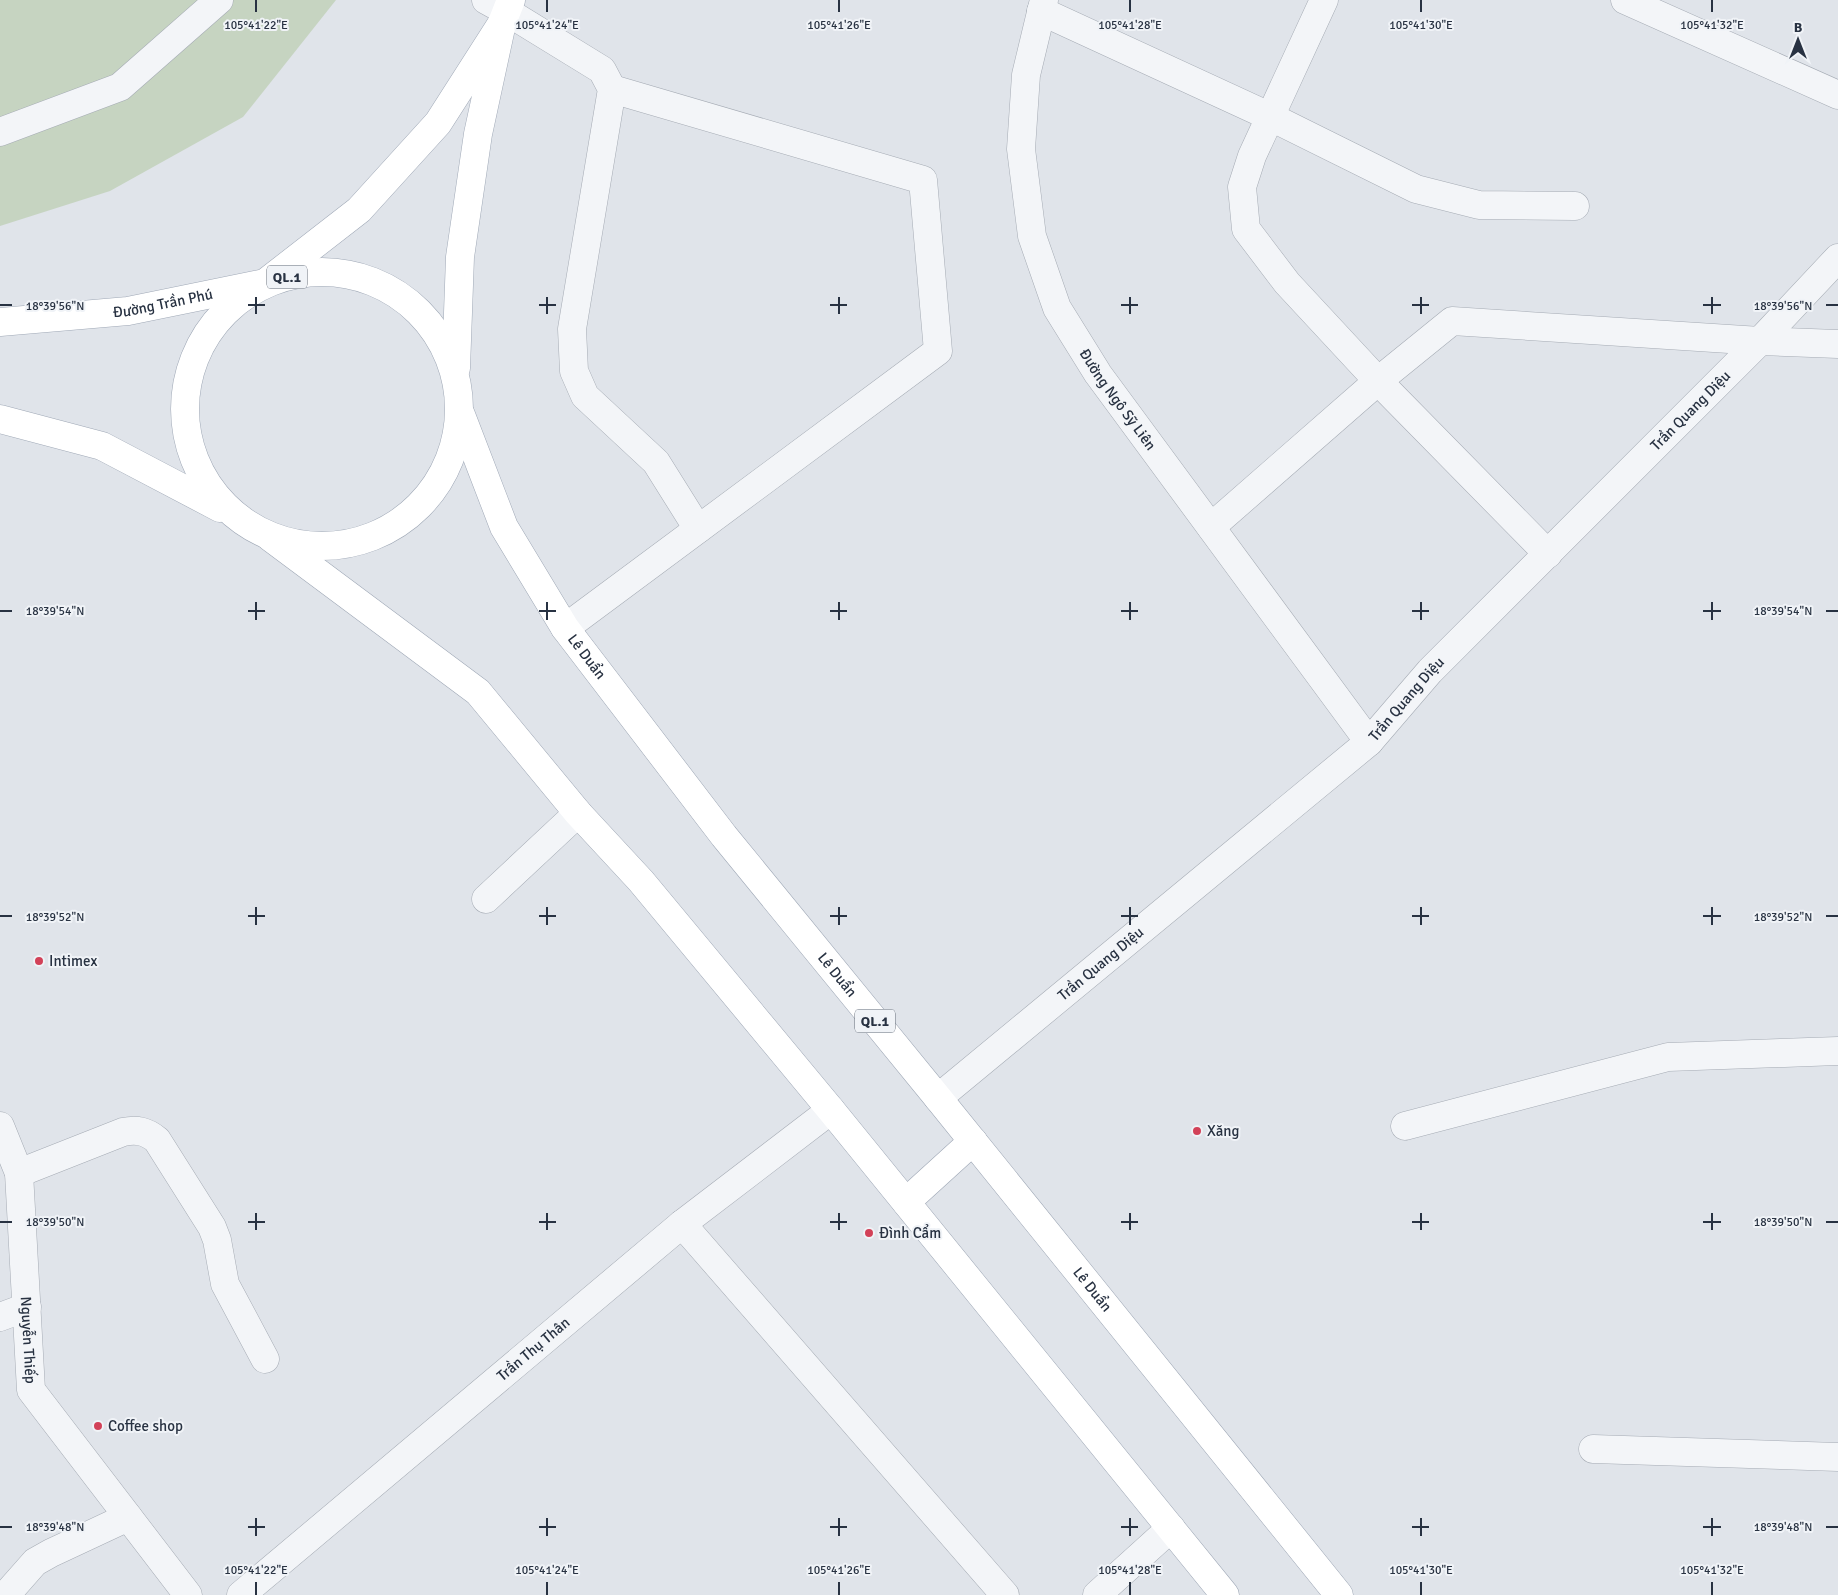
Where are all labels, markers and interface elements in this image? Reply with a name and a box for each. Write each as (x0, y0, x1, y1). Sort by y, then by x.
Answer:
north arrow (1773, 15, 1823, 65)
text: 105°41'22"E (224, 18, 288, 33)
text: 105°41'24"E (515, 18, 579, 33)
text: 105°41'26"E (807, 18, 871, 33)
text: 105°41'28"E (1098, 18, 1162, 33)
text: 105°41'30"E (1389, 18, 1453, 33)
text: 105°41'32"E (1680, 18, 1744, 33)
text: B (1794, 19, 1803, 36)
road number: QL.1 (267, 266, 307, 288)
street label: Đường Trần Phú (112, 285, 214, 321)
text: 18°39'56"N (26, 299, 84, 314)
text: 18°39'56"N (1754, 299, 1812, 314)
street label: Đường Ngô Sỹ Liên (1076, 345, 1160, 454)
street label: Trần Quang Diệu (1647, 367, 1734, 454)
text: 18°39'54"N (26, 604, 84, 619)
text: 18°39'54"N (1754, 604, 1812, 619)
street label: Lê Duẩn (564, 630, 610, 683)
street label: Trần Quang Diệu (1365, 653, 1448, 745)
text: 18°39'52"N (26, 910, 84, 925)
text: 18°39'52"N (1754, 910, 1812, 925)
street label: Trần Quang Diệu (1054, 923, 1147, 1004)
street label: Lê Duẩn (814, 949, 861, 1001)
place label: Intimex (49, 952, 97, 970)
marker: Intimex (33, 955, 45, 967)
road number: QL.1 (855, 1009, 895, 1032)
place label: Xăng (1207, 1122, 1239, 1140)
marker: Xăng (1191, 1125, 1203, 1137)
text: 18°39'50"N (26, 1215, 84, 1230)
text: 18°39'50"N (1754, 1215, 1812, 1230)
place label: Đình Cẩm (879, 1224, 941, 1242)
marker: Đình Cẩm (863, 1227, 875, 1239)
street label: Lê Duẩn (1069, 1264, 1116, 1315)
street label: Nguyễn Thiếp (17, 1296, 40, 1384)
street label: Trần Thụ Thân (493, 1313, 573, 1385)
place label: Coffee shop (108, 1417, 183, 1435)
marker: Coffee shop (92, 1420, 104, 1432)
text: 18°39'48"N (26, 1520, 84, 1535)
text: 18°39'48"N (1754, 1520, 1812, 1535)
text: 105°41'22"E (224, 1563, 288, 1578)
text: 105°41'24"E (515, 1563, 579, 1578)
text: 105°41'26"E (807, 1563, 871, 1578)
text: 105°41'28"E (1098, 1563, 1162, 1578)
text: 105°41'30"E (1389, 1563, 1453, 1578)
text: 105°41'32"E (1680, 1563, 1744, 1578)

